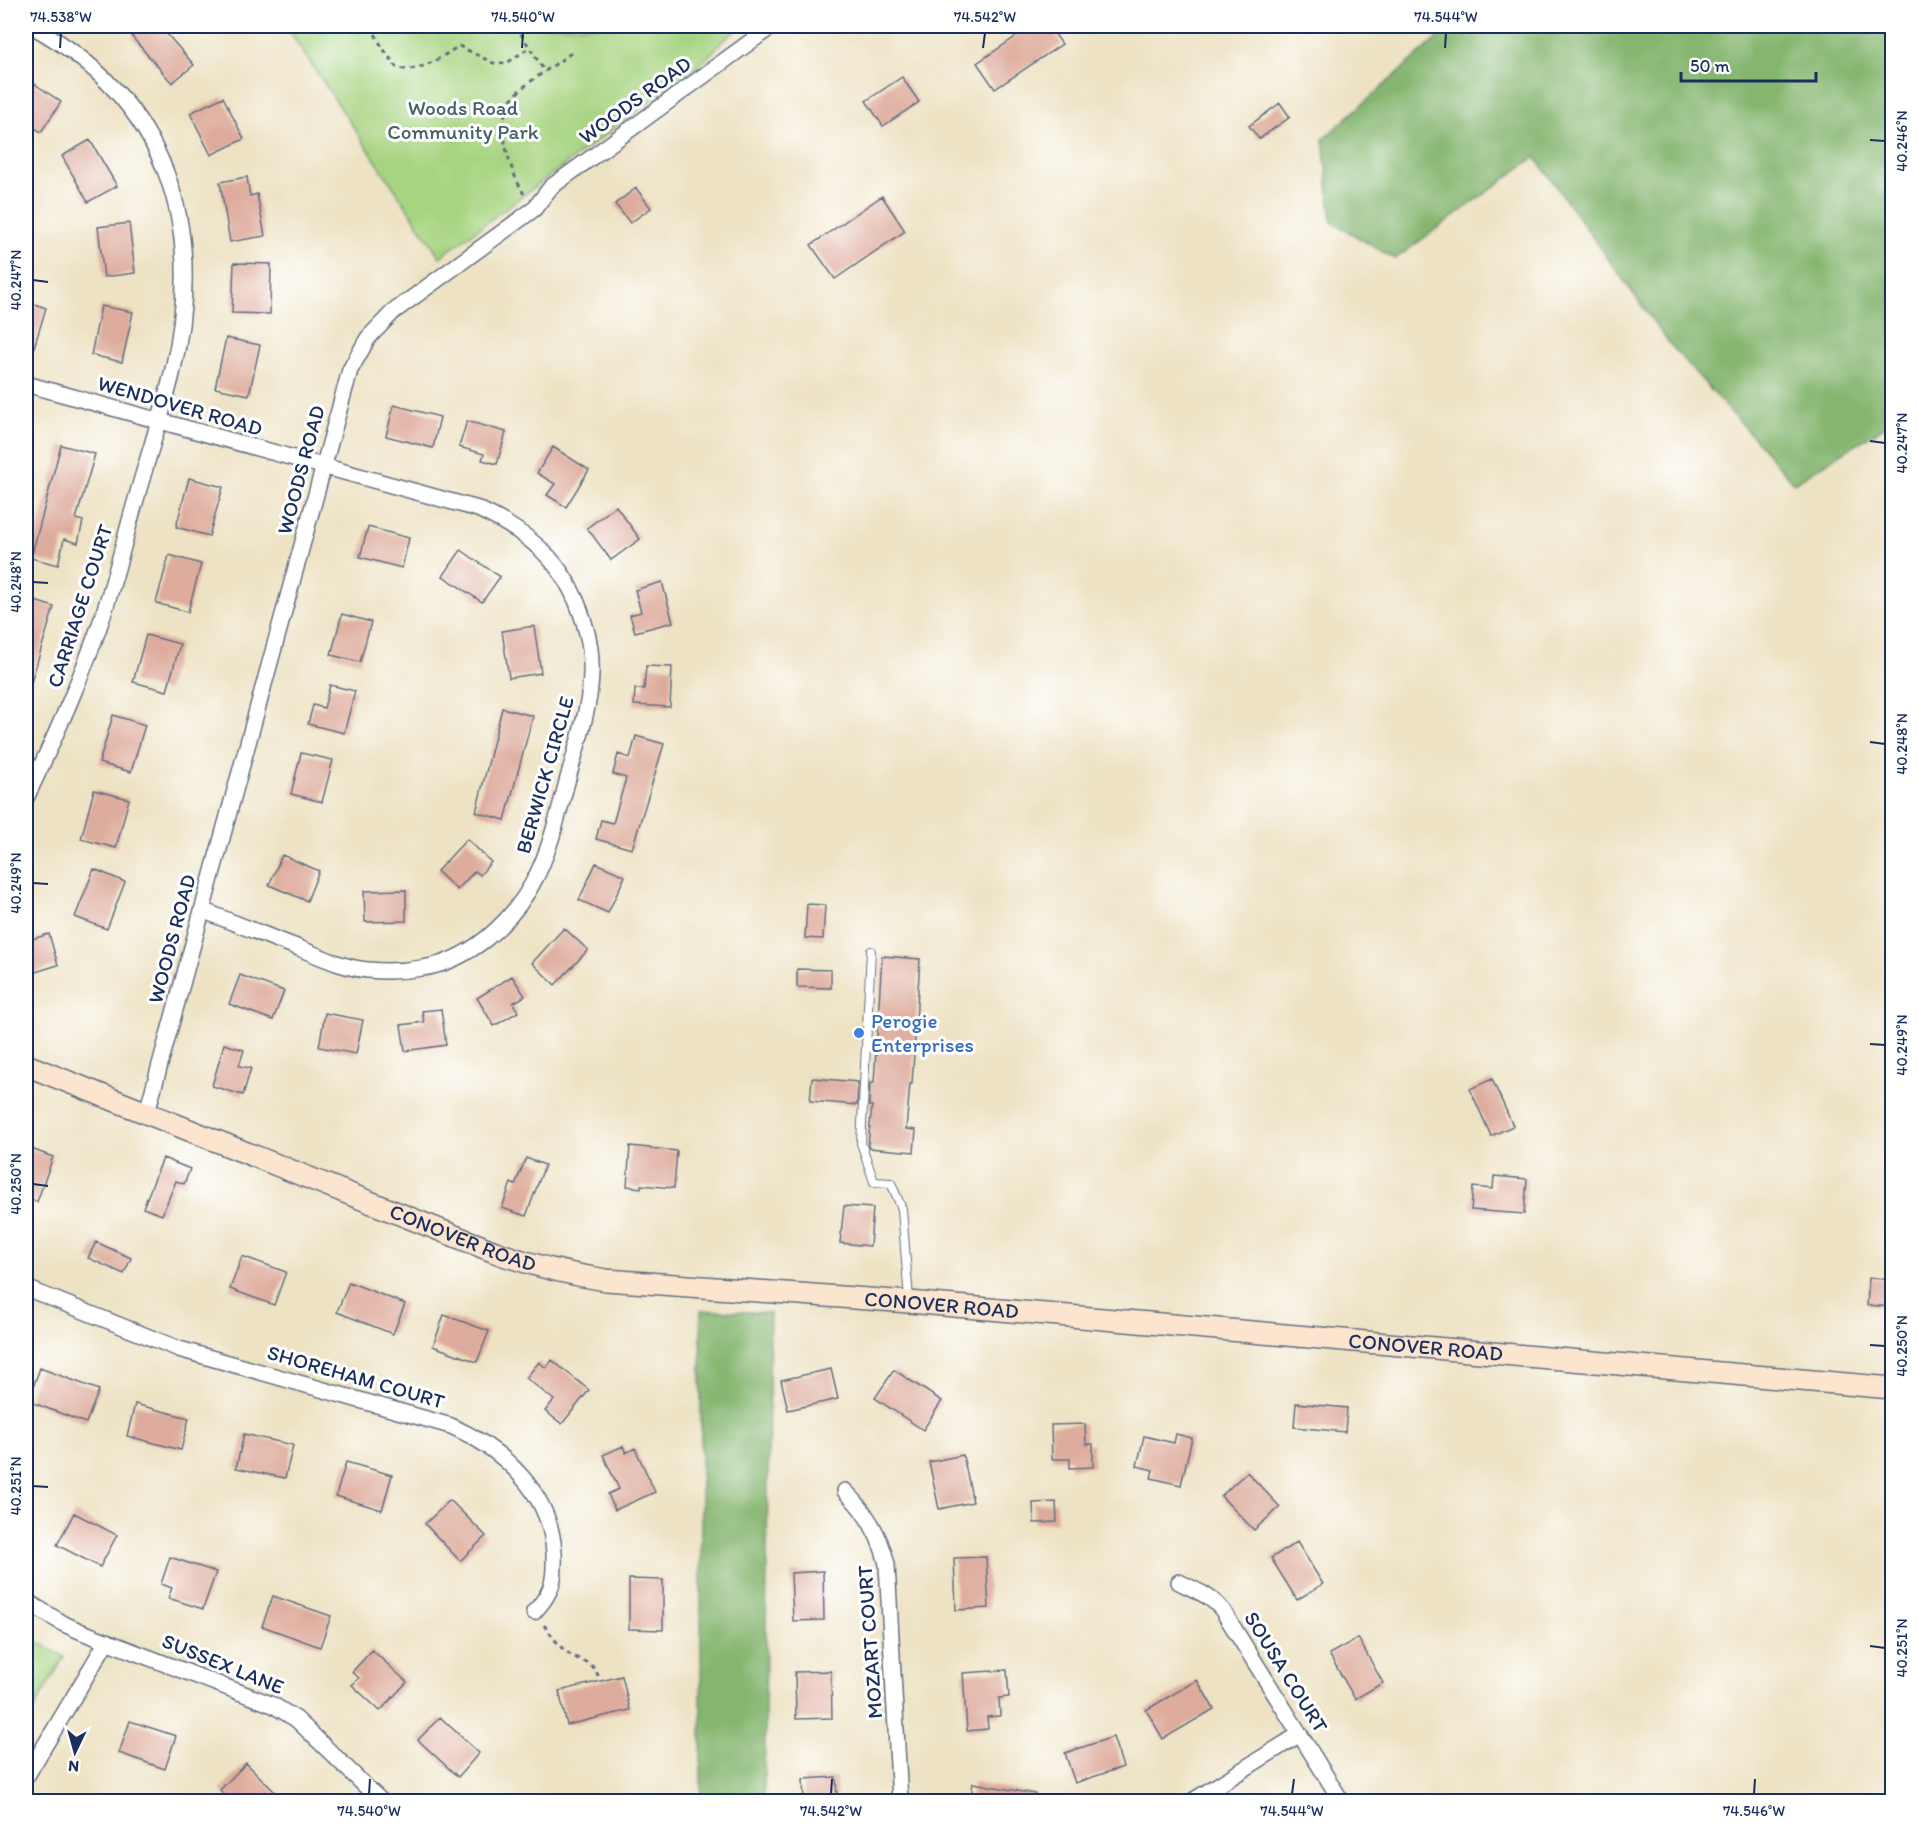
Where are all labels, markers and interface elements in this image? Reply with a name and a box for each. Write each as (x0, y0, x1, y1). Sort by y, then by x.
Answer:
text: 74.538°W (30, 8, 92, 26)
text: 74.540°W (491, 8, 555, 26)
text: 74.542°W (954, 8, 1016, 26)
text: 74.544°W (1414, 8, 1478, 26)
scale bar (1681, 45, 1816, 83)
street label: WOODS ROAD (574, 51, 696, 149)
text: 50 m (1690, 55, 1730, 77)
park label: Woods Road Community Park (387, 95, 539, 144)
text: 40.246°N (1893, 110, 1911, 172)
text: 40.247°N (7, 250, 25, 310)
street label: WENDOVER ROAD (95, 370, 265, 441)
street label: WOODS ROAD (271, 403, 330, 537)
text: 40.247°N (1893, 413, 1911, 473)
street label: CARRIAGE COURT (41, 521, 118, 691)
text: 40.248°N (7, 551, 25, 613)
street label: BERWICK CIRCLE (510, 693, 579, 857)
text: 40.248°N (1893, 713, 1911, 775)
text: 40.249°N (7, 852, 25, 914)
street label: WOODS ROAD (142, 872, 201, 1006)
place label: Perogie Enterprises (871, 1008, 974, 1057)
text: 40.249°N (1893, 1014, 1911, 1076)
marker: Perogie Enterprises (852, 1026, 866, 1040)
text: 40.250°N (7, 1153, 25, 1215)
street label: CONOVER ROAD (386, 1198, 539, 1277)
street label: CONOVER ROAD (863, 1286, 1020, 1324)
text: 40.250°N (1893, 1315, 1911, 1377)
street label: CONOVER ROAD (1347, 1327, 1504, 1366)
street label: SHOREHAM COURT (265, 1339, 448, 1414)
text: 40.251°N (7, 1456, 25, 1516)
street label: MOZART COURT (852, 1564, 887, 1720)
street label: SOUSA COURT (1239, 1607, 1334, 1737)
text: 40.251°N (1893, 1618, 1911, 1678)
street label: SUSSEX LANE (159, 1628, 288, 1699)
north arrow (45, 1722, 105, 1782)
text: N (68, 1757, 80, 1776)
text: 74.540°W (337, 1802, 401, 1820)
text: 74.542°W (800, 1802, 862, 1820)
text: 74.544°W (1260, 1802, 1324, 1820)
text: 74.546°W (1723, 1802, 1785, 1820)

